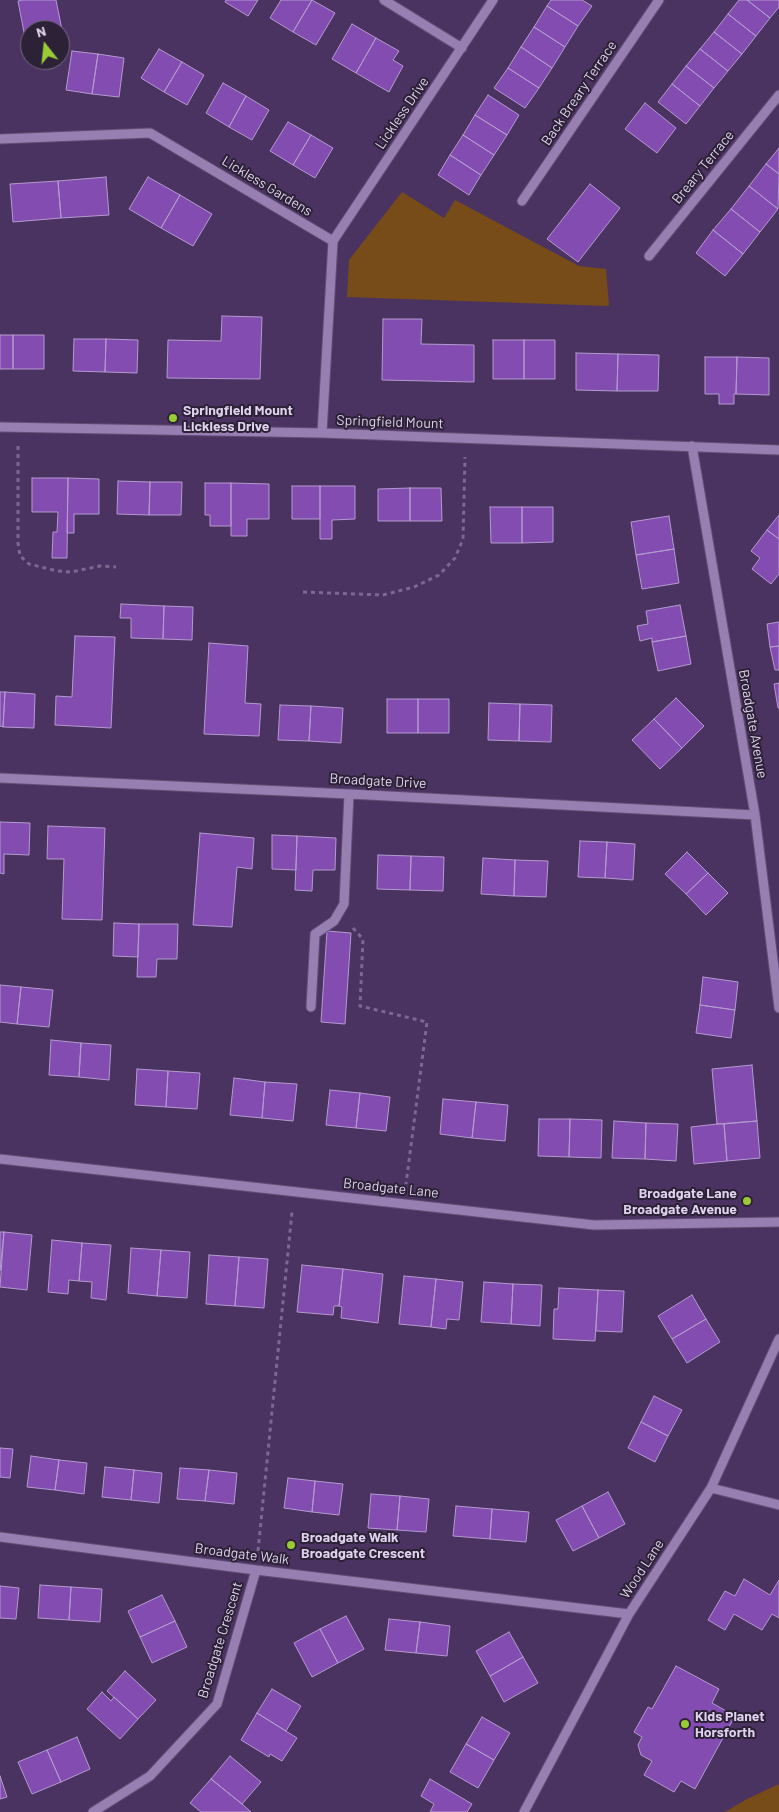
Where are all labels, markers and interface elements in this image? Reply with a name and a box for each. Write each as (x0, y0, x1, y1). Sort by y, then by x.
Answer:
north arrow (20, 20, 70, 70)
text: N (34, 22, 48, 41)
street label: Back Breary Terrace (538, 38, 620, 148)
street label: Lickless Drive (372, 74, 432, 152)
street label: Breary Terrace (668, 127, 738, 207)
street label: Lickless Gardens (219, 152, 315, 220)
place label: Springfield Mount Lickless Drive (183, 402, 293, 434)
marker: Springfield Mount Lickless Drive (167, 412, 179, 424)
street label: Springfield Mount (336, 412, 444, 432)
street label: Broadgate Avenue (735, 668, 771, 780)
street label: Broadgate Drive (329, 770, 427, 792)
street label: Broadgate Lane (342, 1175, 440, 1201)
place label: Broadgate Lane Broadgate Avenue (623, 1185, 737, 1218)
marker: Broadgate Lane Broadgate Avenue (741, 1195, 753, 1207)
place label: Broadgate Walk Broadgate Crescent (301, 1529, 425, 1561)
street label: Wood Lane (617, 1536, 667, 1602)
marker: Broadgate Walk Broadgate Crescent (285, 1539, 297, 1551)
street label: Broadgate Walk (194, 1540, 290, 1568)
street label: Broadgate Crescent (194, 1580, 246, 1700)
place label: Kids Planet Horsforth (695, 1708, 765, 1740)
marker: Kids Planet Horsforth (679, 1718, 691, 1730)

